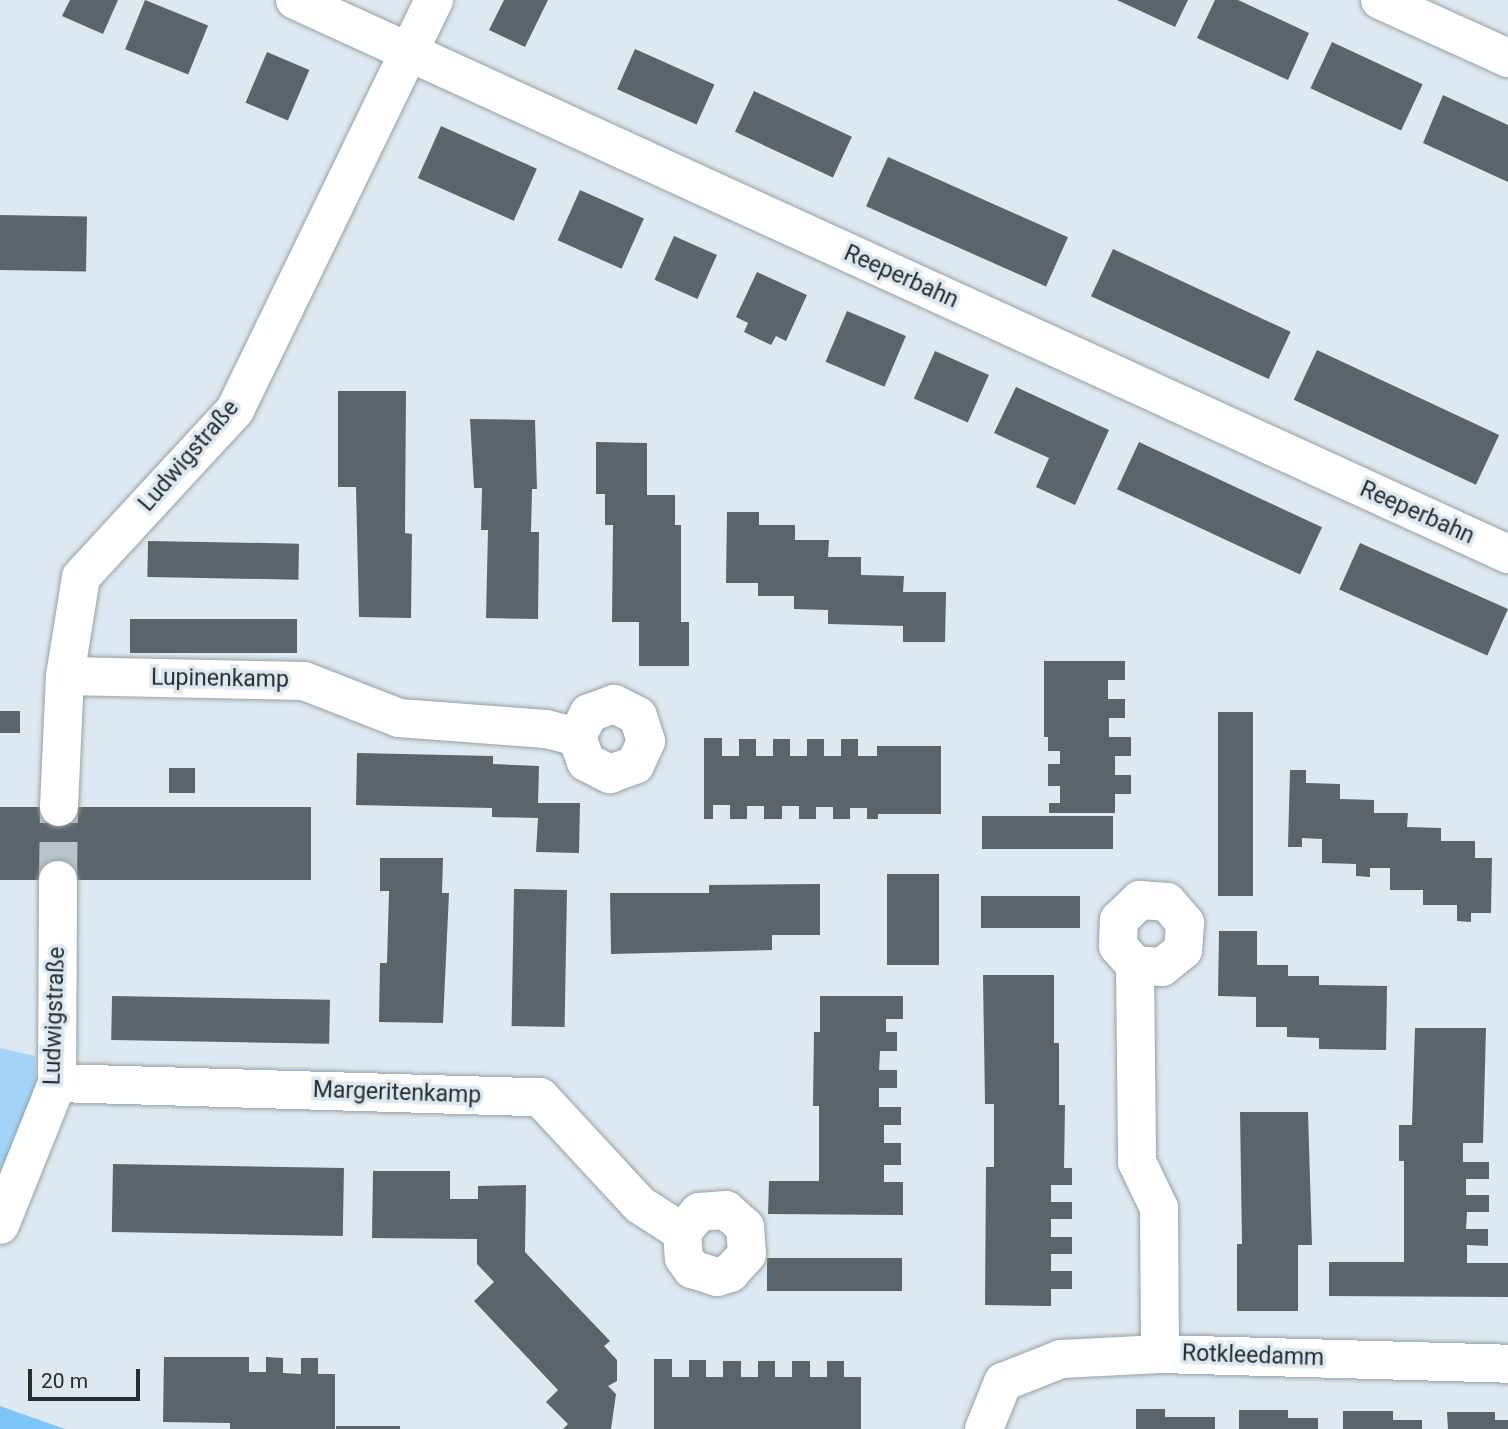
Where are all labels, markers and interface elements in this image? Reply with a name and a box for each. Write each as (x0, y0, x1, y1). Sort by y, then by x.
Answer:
street label: Reeperbahn (840, 240, 962, 314)
street label: Ludwigstraße (133, 395, 245, 517)
street label: Reeperbahn (1356, 476, 1478, 550)
street label: Lupinenkamp (151, 664, 289, 694)
street label: Ludwigstraße (39, 946, 71, 1086)
street label: Margeritenkamp (312, 1076, 482, 1110)
street label: Rotkleedamm (1181, 1340, 1325, 1372)
scale bar (32, 1356, 144, 1400)
text: 20 m (41, 1369, 88, 1393)

